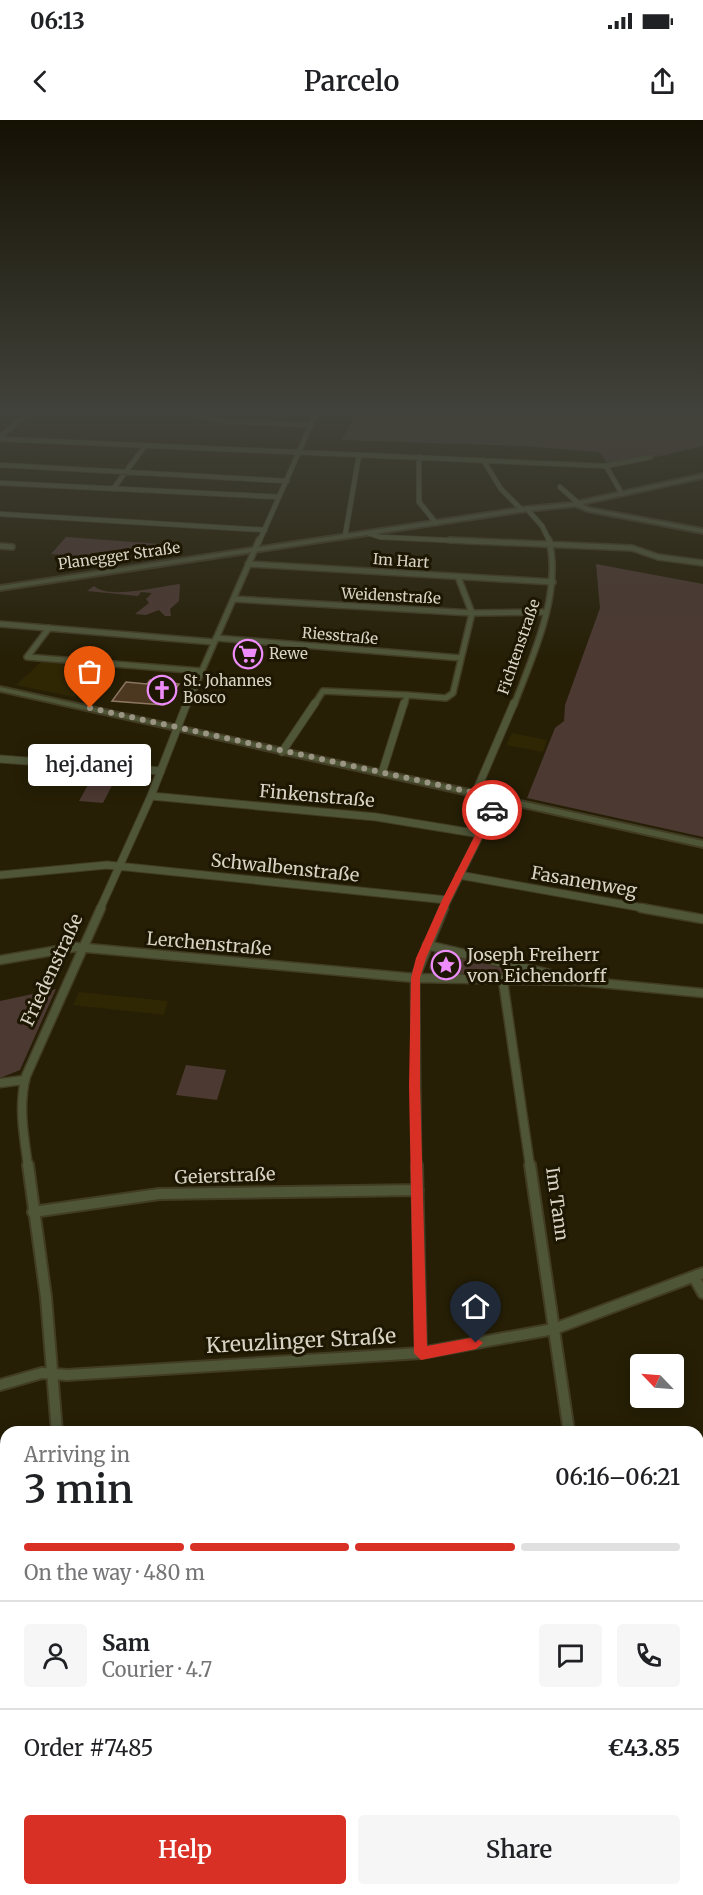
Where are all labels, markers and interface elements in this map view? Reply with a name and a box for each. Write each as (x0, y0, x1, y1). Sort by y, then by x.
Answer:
text: 06:13 (30, 7, 85, 35)
text: Parcelo (304, 64, 399, 98)
icon: back (24, 65, 57, 98)
icon: share (646, 65, 679, 98)
street label: Planegger Straße (57, 537, 181, 573)
street label: Im Hart (372, 549, 430, 572)
street label: Weidenstraße (340, 583, 441, 608)
street label: Fichtenstraße (493, 596, 544, 697)
street label: Riesstraße (301, 623, 379, 648)
supermarket icon: Rewe (232, 638, 264, 670)
place label: Rewe (269, 644, 308, 663)
pin (64, 646, 115, 708)
icon: bag (73, 655, 106, 688)
place label: St. Johannes Bosco (183, 671, 272, 707)
church icon: St. Johannes Bosco (146, 674, 178, 706)
callout: hej.danej (28, 744, 152, 786)
text: hej.danej (45, 752, 134, 777)
street label: Finkenstraße (258, 779, 376, 812)
courier (462, 780, 522, 840)
icon: car (476, 794, 509, 827)
street label: Schwalbenstraße (210, 848, 360, 887)
street label: Fasanenweg (529, 861, 639, 902)
street label: Friedenstraße (15, 910, 88, 1030)
street label: Lerchenstraße (146, 927, 272, 960)
place label: Joseph Freiherr von Eichendorff (466, 943, 607, 987)
place icon: Joseph Freiherr von Eichendorff (430, 949, 462, 981)
street label: Geierstraße (174, 1162, 276, 1189)
street label: Im Tann (541, 1166, 574, 1242)
pin (450, 1281, 501, 1343)
icon: home (459, 1290, 492, 1323)
street label: Kreuzlinger Straße (205, 1322, 397, 1359)
north arrow (630, 1354, 684, 1408)
map controls (630, 1354, 684, 1408)
text: Arriving in (24, 1442, 130, 1467)
text: 06:16–06:21 (555, 1463, 680, 1491)
text: 3 min (24, 1465, 133, 1514)
text: On the way · 480 m (24, 1560, 205, 1585)
button: person (24, 1624, 87, 1687)
button: chat (539, 1624, 602, 1687)
button: phone (617, 1624, 680, 1687)
text: Sam (102, 1629, 150, 1657)
text: Courier · 4.7 (102, 1657, 212, 1682)
text: Order #7485 (24, 1734, 153, 1762)
text: €43.85 (608, 1734, 680, 1762)
button: Help (24, 1815, 346, 1884)
button: Share (358, 1815, 680, 1884)

